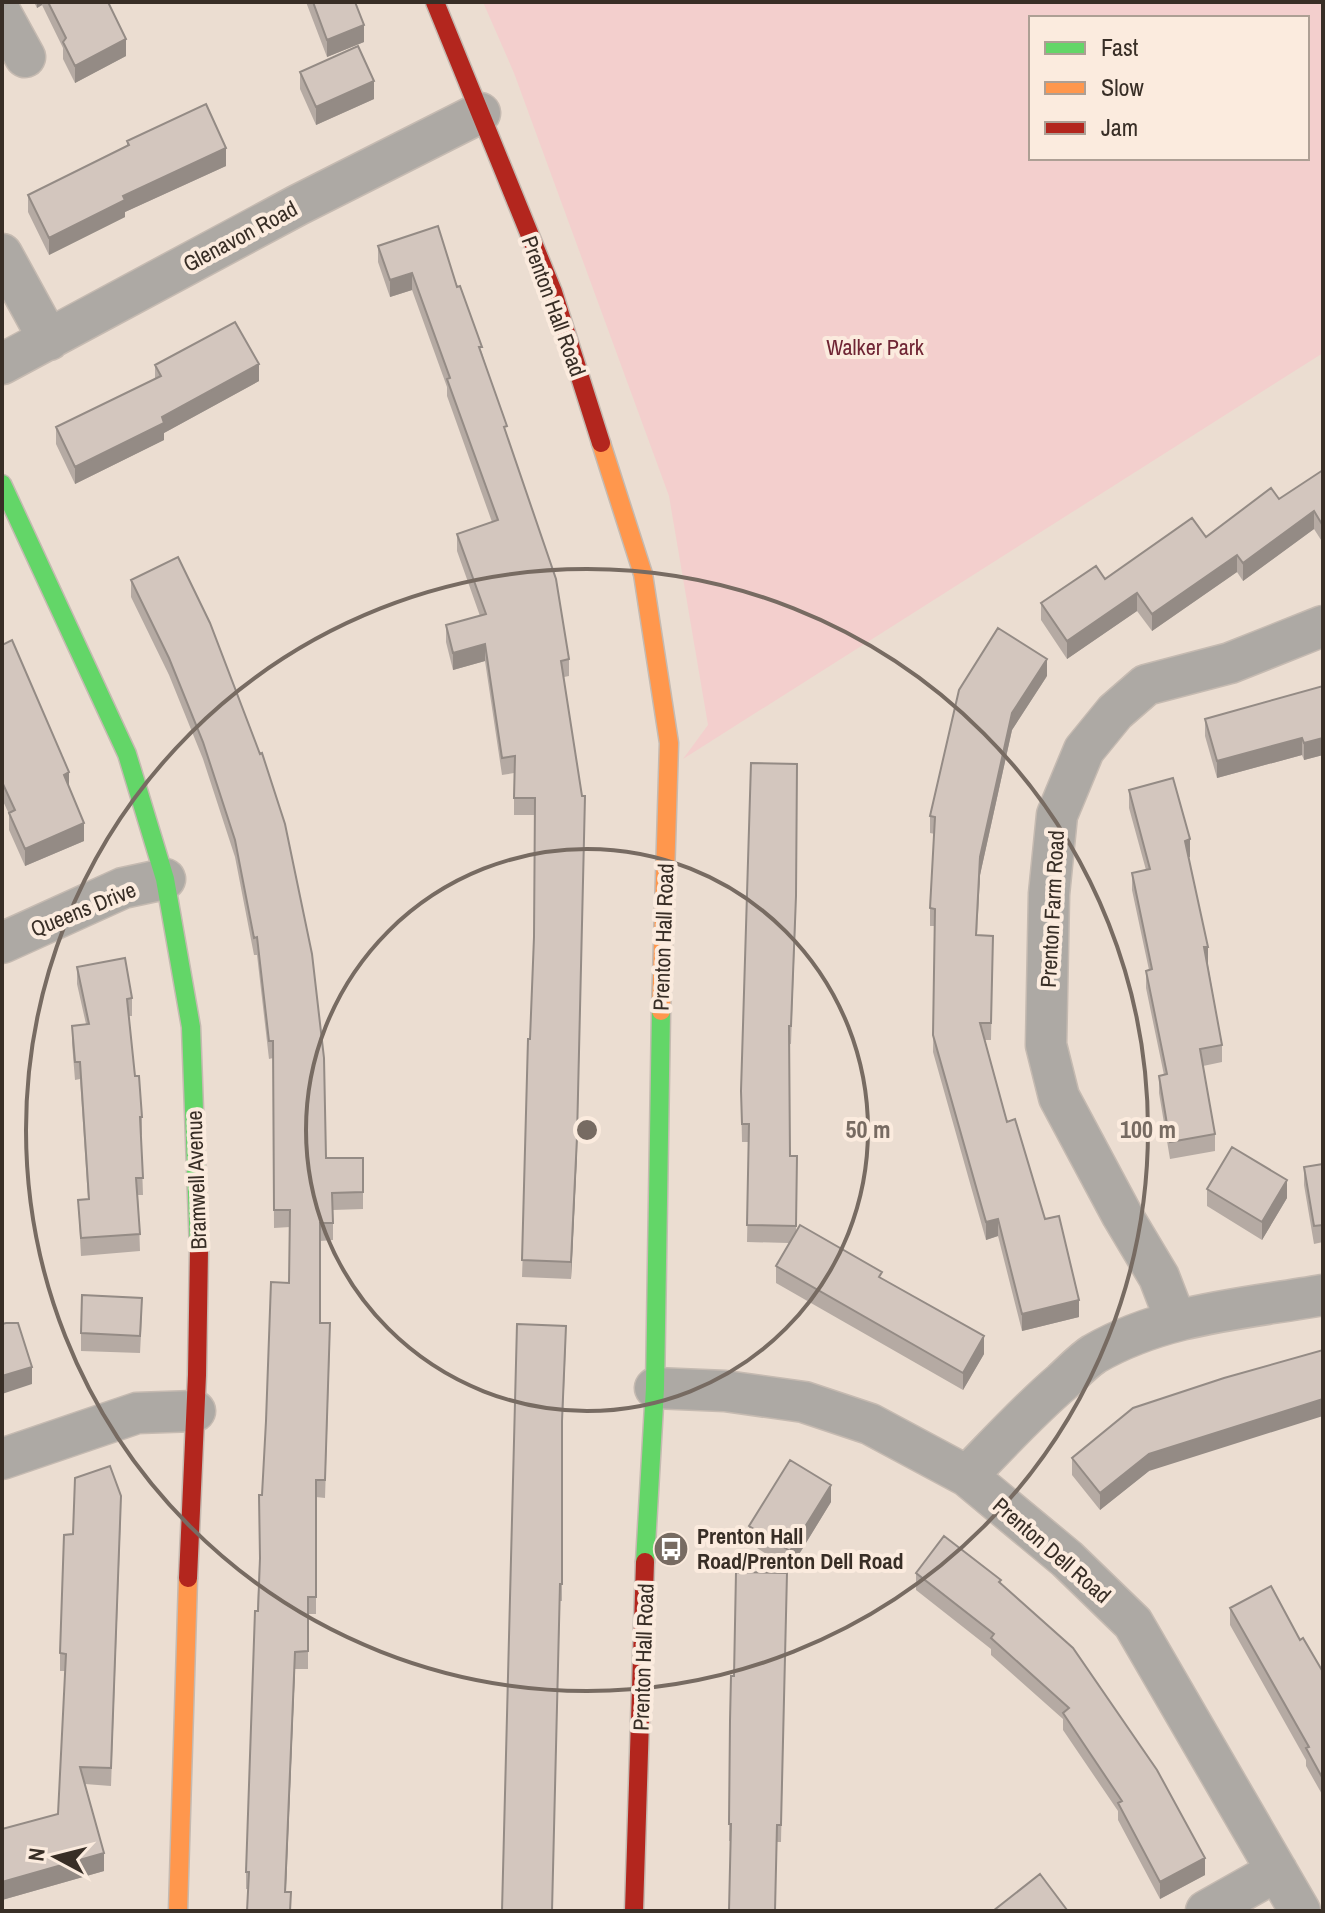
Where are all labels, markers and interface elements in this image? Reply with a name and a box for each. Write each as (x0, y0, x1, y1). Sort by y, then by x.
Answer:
legend (1029, 16, 1309, 160)
text: Fast (1101, 31, 1139, 63)
text: Slow (1101, 71, 1144, 103)
text: Jam (1101, 111, 1138, 143)
street label: Glenavon Road (178, 193, 302, 279)
street label: Prenton Hall Road (515, 232, 593, 380)
park label: Walker Park (826, 332, 925, 362)
street label: Prenton Farm Road (1033, 830, 1071, 988)
street label: Prenton Hall Road (645, 863, 681, 1011)
street label: Queens Drive (26, 874, 140, 944)
street label: Bramwell Avenue (179, 1110, 213, 1250)
text: 50 m (846, 1113, 890, 1145)
text: 100 m (1120, 1113, 1176, 1145)
centre of rings (573, 1116, 601, 1144)
street label: Prenton Dell Road (987, 1490, 1117, 1610)
place label: Prenton Hall Road/Prenton Dell Road (697, 1521, 904, 1576)
bus stop icon: Prenton Hall Road/Prenton Dell Road (652, 1530, 690, 1568)
street label: Prenton Hall Road (625, 1583, 661, 1731)
north arrow (16, 1817, 96, 1897)
text: N (20, 1846, 52, 1863)

